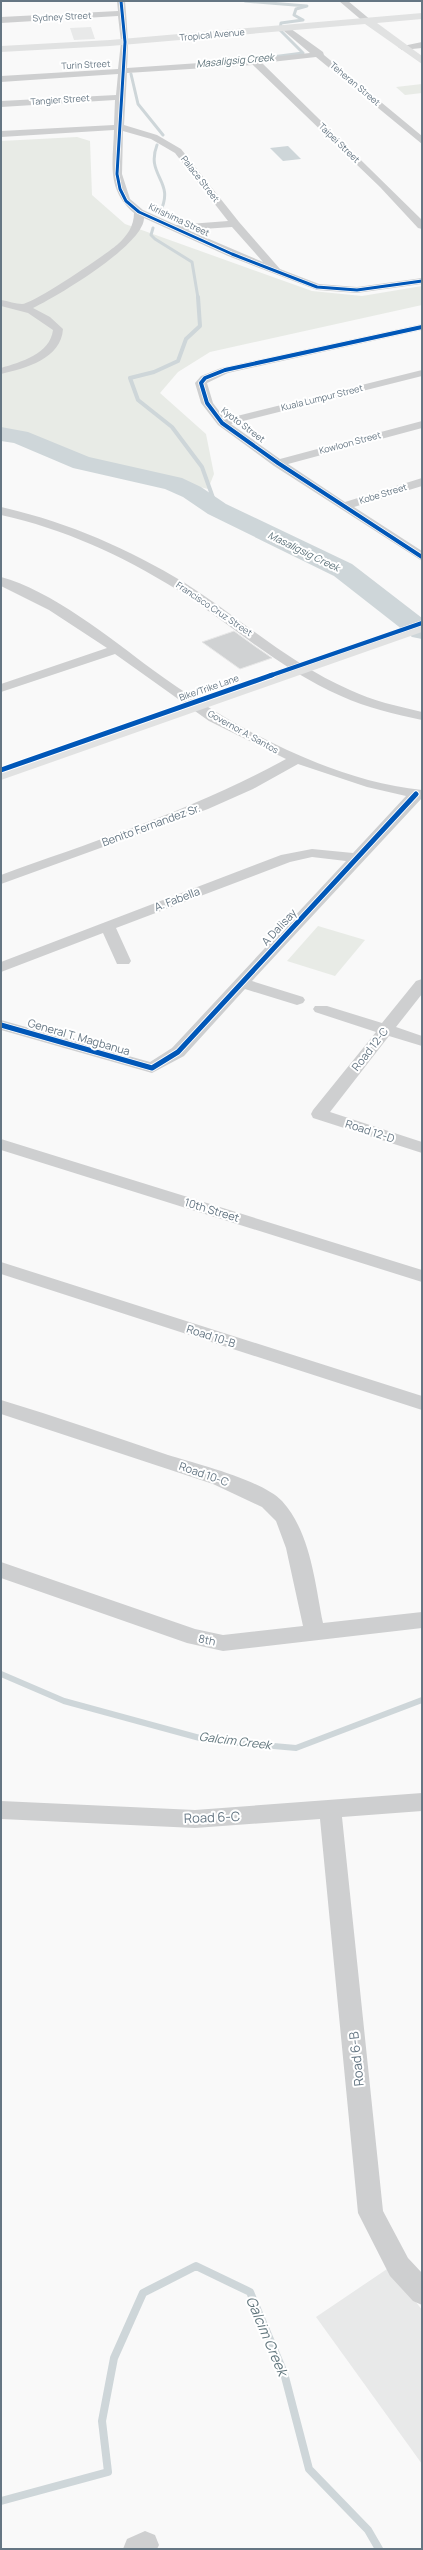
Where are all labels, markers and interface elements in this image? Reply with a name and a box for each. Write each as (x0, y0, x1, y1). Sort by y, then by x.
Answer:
street label: Sydney Street (32, 8, 92, 25)
street label: Tropical Avenue (179, 25, 245, 44)
water label: Masaligsig Creek (195, 49, 277, 70)
street label: Turin Street (61, 57, 111, 72)
street label: Teheran Street (327, 59, 384, 109)
street label: Tangier Street (30, 91, 90, 108)
street label: Taipei Street (316, 120, 363, 166)
street label: Palace Street (178, 153, 223, 205)
street label: Kirishima Street (147, 200, 212, 240)
street label: Kuala Lumpur Street (280, 381, 365, 414)
street label: Kyoto Street (219, 404, 268, 446)
street label: Kowloon Street (318, 428, 383, 457)
street label: Kobe Street (357, 480, 409, 507)
water label: Masaligsig Creek (266, 528, 344, 575)
street label: Francisco Cruz Street (174, 578, 255, 639)
street label: Bike/Trike Lane (177, 671, 241, 704)
street label: Governor A. Santos (205, 707, 281, 757)
street label: Benito Fernandez Sr. (100, 800, 202, 849)
street label: A. Fabella (152, 883, 202, 914)
street label: A Dalisay (258, 905, 300, 948)
street label: General T. Magbanua (26, 1015, 132, 1058)
street label: Road 12-C (348, 1024, 391, 1074)
street label: Road 12-D (344, 1116, 397, 1146)
street label: 10th Street (183, 1194, 241, 1225)
street label: Road 10-B (185, 1321, 238, 1351)
street label: Road 10-C (177, 1458, 231, 1489)
street label: 8th (197, 1630, 217, 1649)
water label: Galcim Creek (198, 1728, 274, 1754)
street label: Road 6-C (184, 1807, 240, 1827)
street label: Road 6-B (344, 2031, 368, 2087)
water label: Galcim Creek (242, 2293, 294, 2380)

